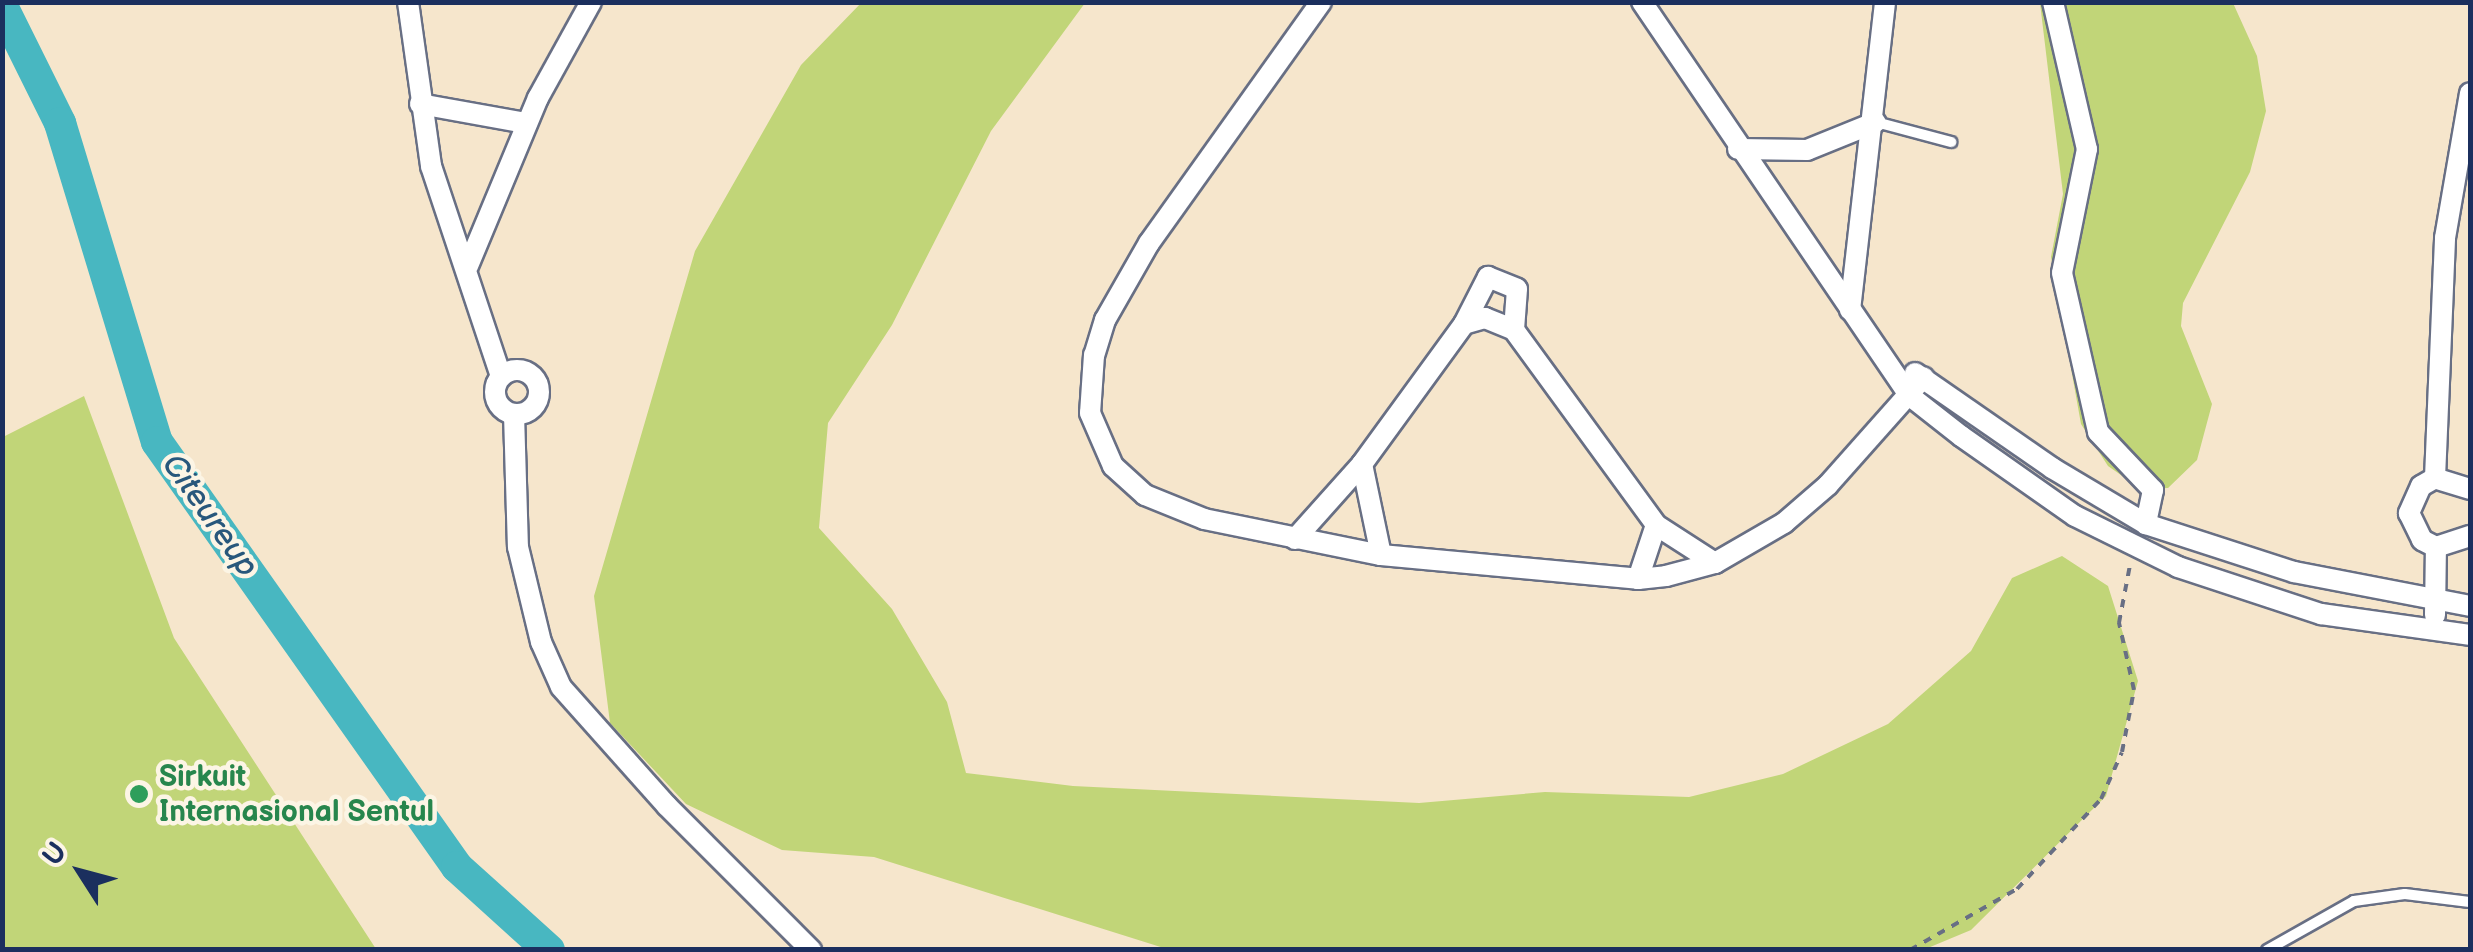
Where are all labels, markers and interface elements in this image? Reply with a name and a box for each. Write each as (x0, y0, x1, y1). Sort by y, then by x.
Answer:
water label: Citeureup (153, 447, 265, 585)
place label: Sirkuit Internasional Sentul (159, 759, 434, 830)
marker: Sirkuit Internasional Sentul (128, 783, 150, 805)
north arrow (30, 822, 130, 922)
text: U (36, 836, 75, 872)

